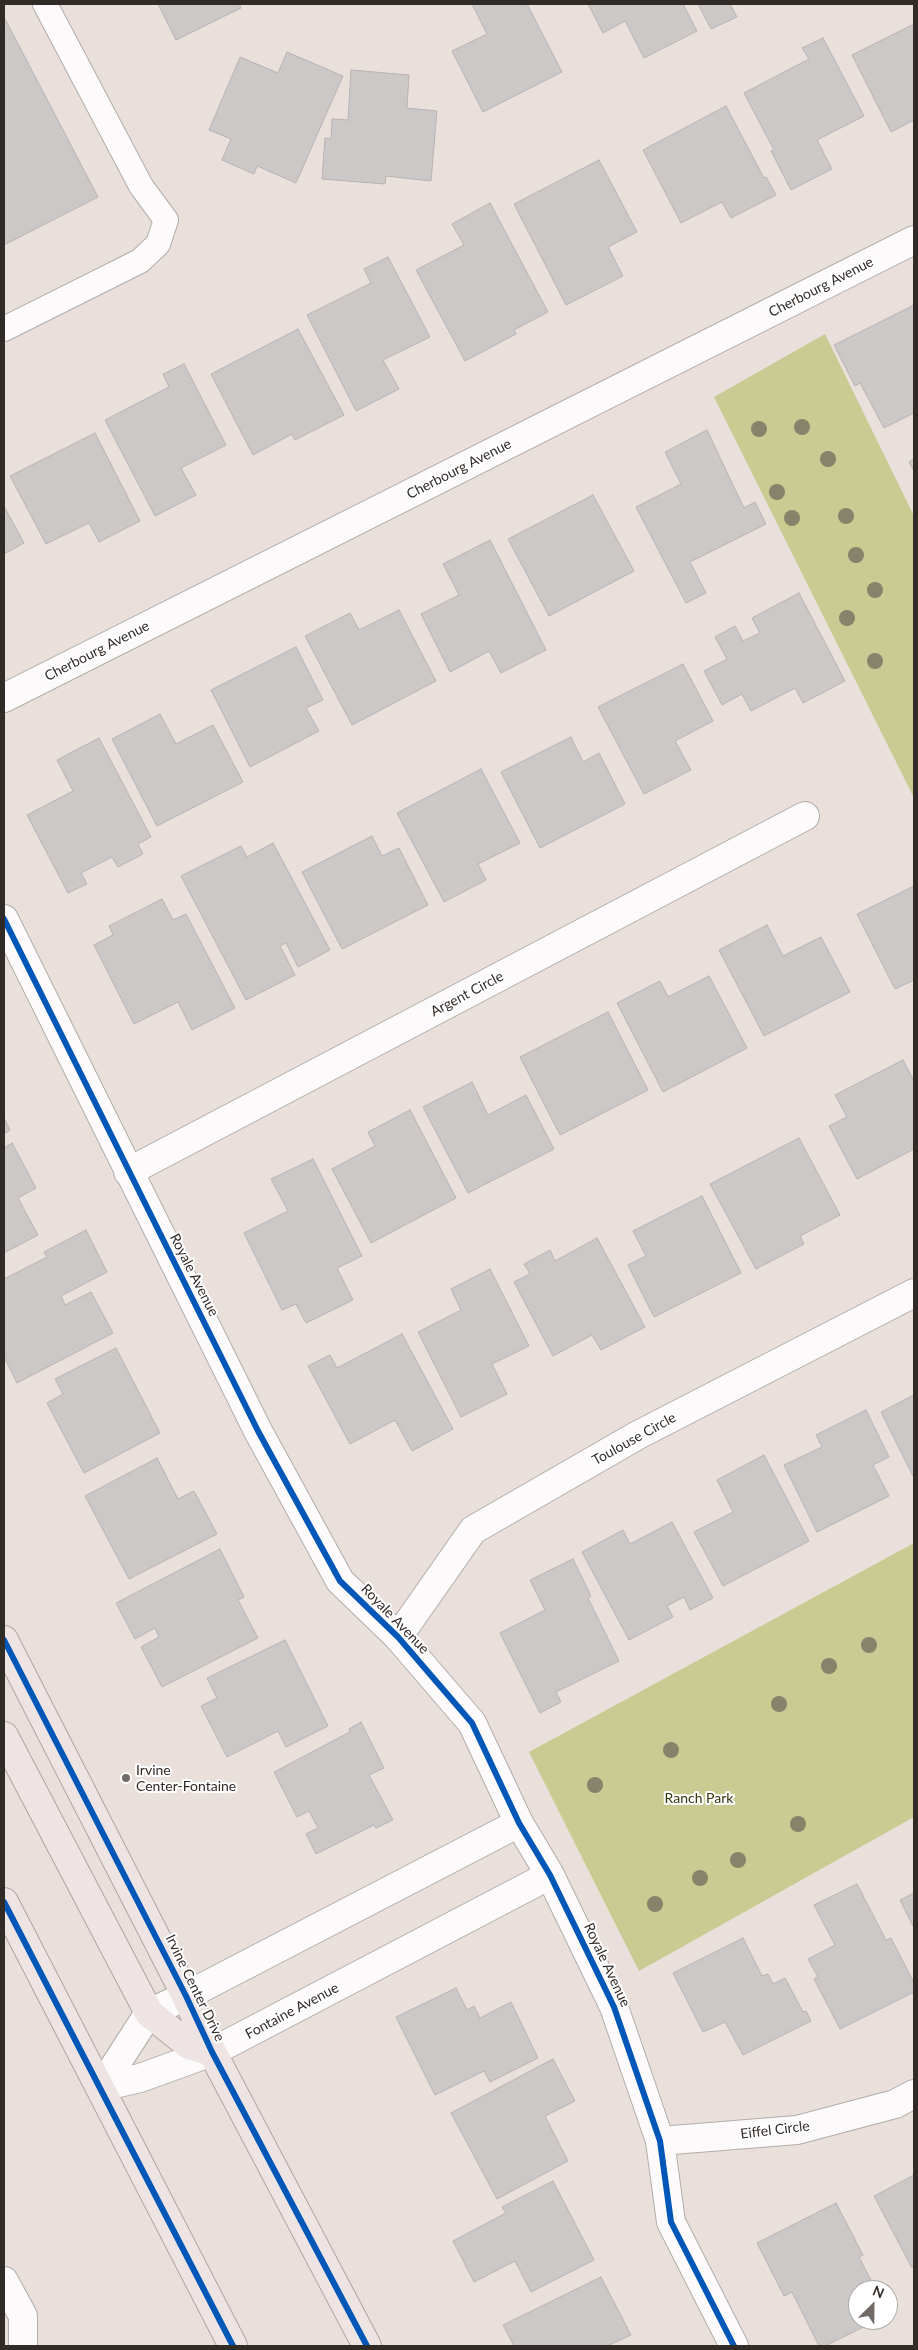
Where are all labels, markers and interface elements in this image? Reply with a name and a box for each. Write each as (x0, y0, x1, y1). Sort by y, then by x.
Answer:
street label: Cherbourg Avenue (766, 253, 876, 321)
street label: Cherbourg Avenue (404, 435, 514, 503)
street label: Cherbourg Avenue (42, 617, 152, 685)
street label: Argent Circle (428, 968, 506, 1020)
street label: Royale Avenue (166, 1231, 222, 1319)
street label: Toulouse Circle (589, 1409, 679, 1469)
street label: Royale Avenue (357, 1581, 433, 1657)
place label: Irvine Center-Fontaine (136, 1762, 236, 1794)
marker: Irvine Center-Fontaine (120, 1772, 132, 1784)
park label: Ranch Park (665, 1790, 733, 1806)
street label: Royale Avenue (580, 1920, 634, 2010)
street label: Irvine Center Drive (162, 1932, 228, 2044)
street label: Fontaine Avenue (242, 1979, 342, 2043)
street label: Eiffel Circle (739, 2117, 811, 2143)
north arrow (848, 2280, 898, 2330)
text: N (870, 2282, 887, 2302)

